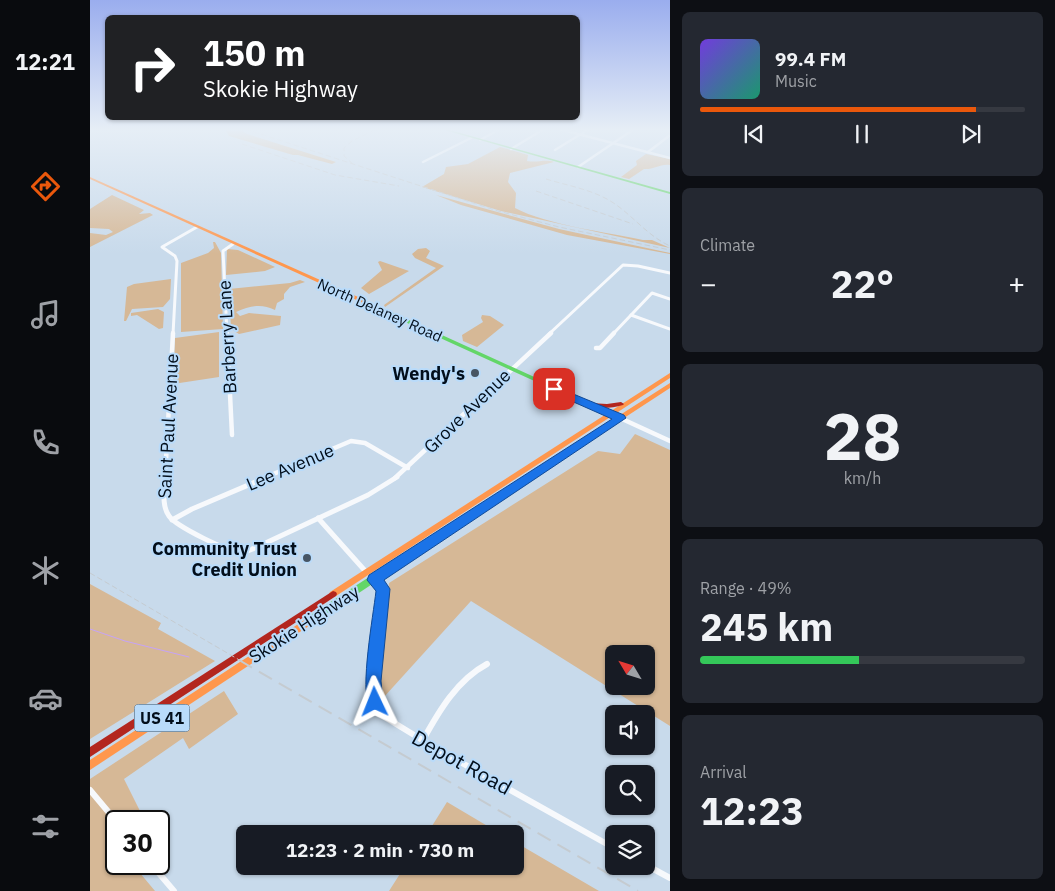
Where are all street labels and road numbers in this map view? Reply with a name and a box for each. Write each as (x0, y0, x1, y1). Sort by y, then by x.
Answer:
street label: North Delaney Road (315, 274, 445, 346)
street label: Barberry Lane (213, 280, 241, 394)
street label: Saint Paul Avenue (153, 353, 183, 499)
street label: Grove Avenue (419, 364, 515, 458)
street label: Lee Avenue (243, 438, 337, 496)
street label: Skokie Highway (245, 580, 363, 668)
road number: US 41 (134, 704, 190, 731)
street label: Depot Road (407, 723, 517, 801)

